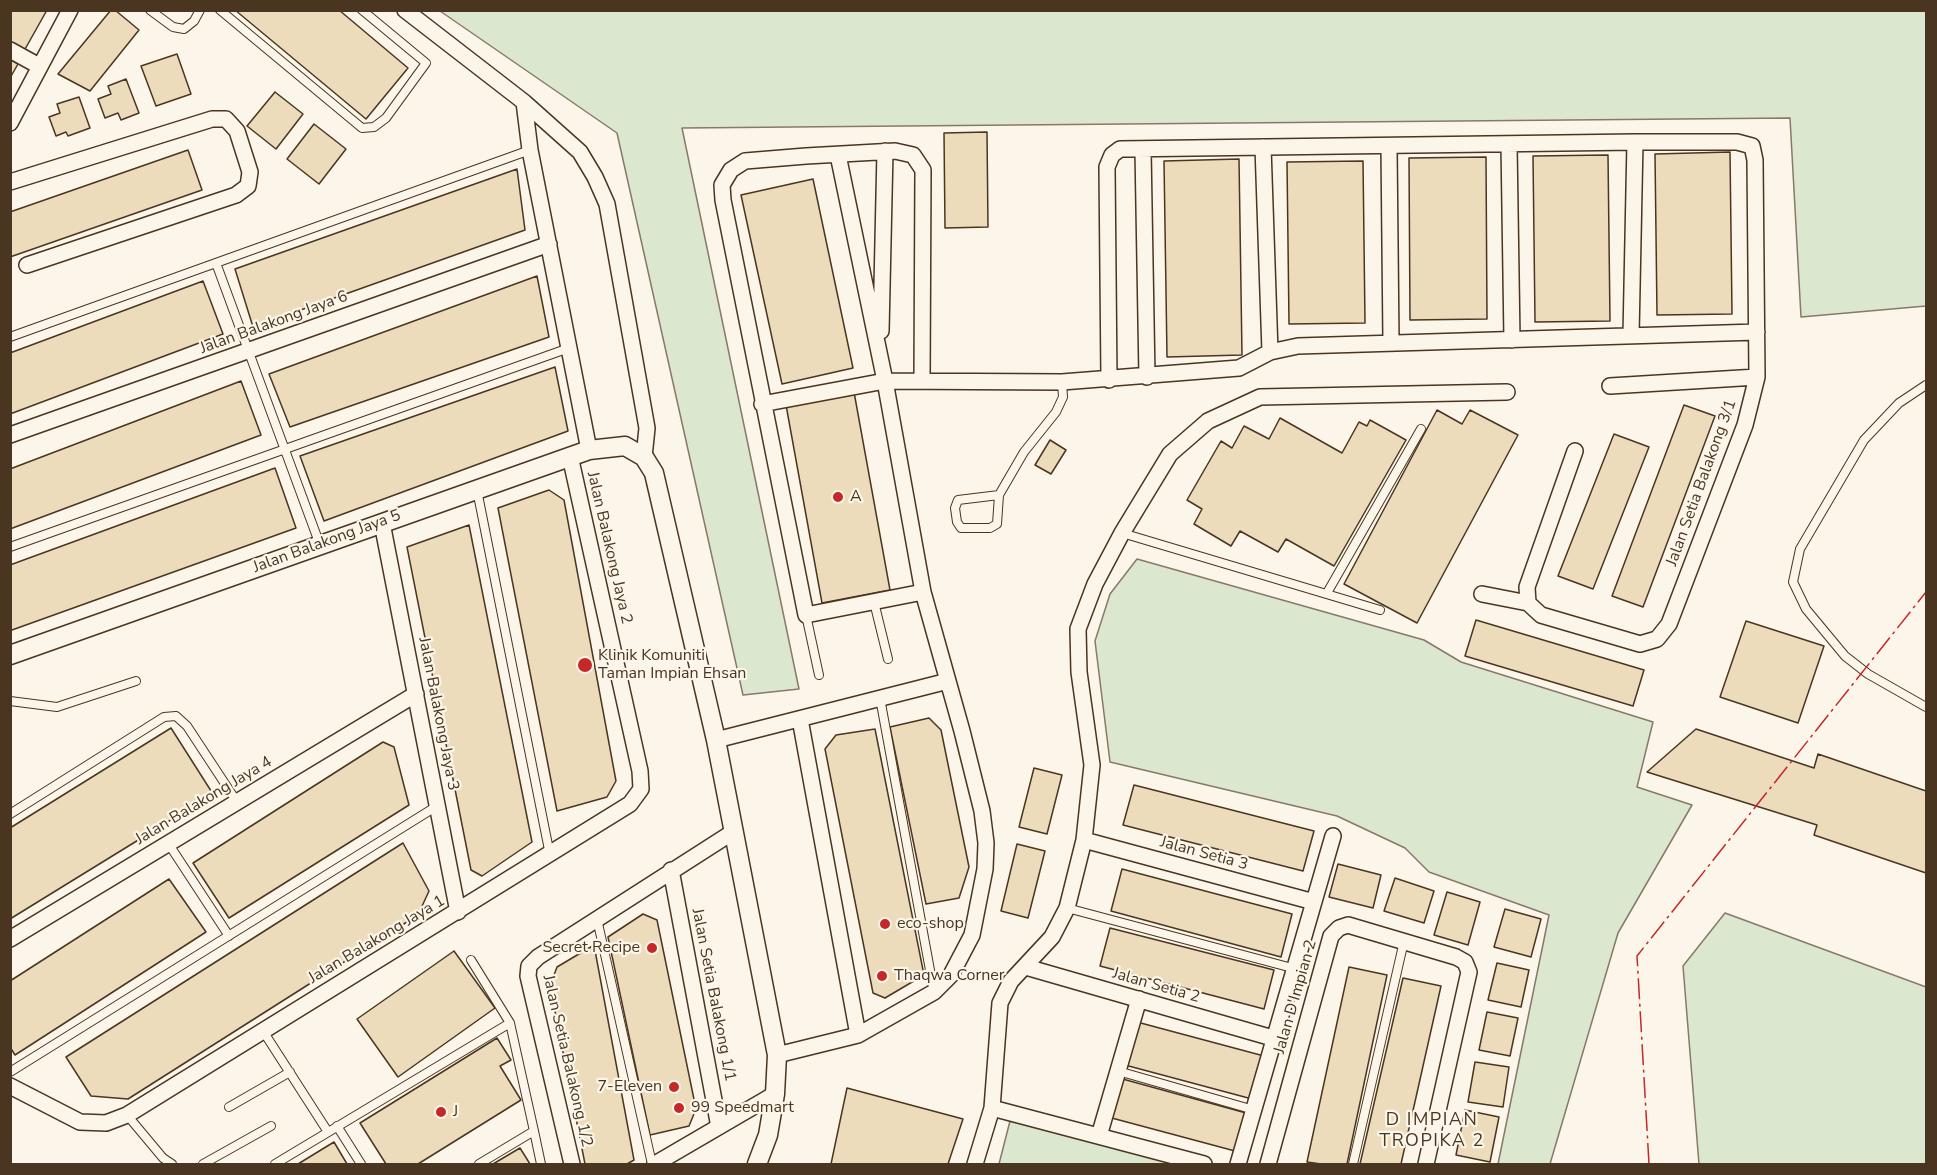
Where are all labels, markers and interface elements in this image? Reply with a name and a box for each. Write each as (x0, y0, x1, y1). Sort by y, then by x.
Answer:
street label: Jalan Balakong Jaya 6 (198, 287, 350, 359)
street label: Jalan Setia Balakong 3/1 (1663, 397, 1741, 569)
street label: Jalan Balakong Jaya 2 (582, 470, 636, 626)
place label: A (850, 487, 862, 507)
marker: A (831, 490, 845, 504)
street label: Jalan Balakong Jaya 5 (251, 506, 403, 578)
street label: Jalan Balakong Jaya 3 (414, 636, 462, 792)
place label: Klinik Komuniti Taman Impian Ehsan (598, 646, 746, 684)
marker: Klinik Komuniti Taman Impian Ehsan (576, 656, 594, 674)
street label: Jalan Balakong Jaya 4 (132, 753, 276, 849)
street label: Jalan Setia 3 (1158, 833, 1250, 875)
street label: Jalan Balakong Jaya 1 (305, 892, 449, 988)
street label: Jalan Setia Balakong 1/1 (687, 907, 739, 1083)
place label: eco-shop (897, 914, 964, 934)
marker: eco-shop (878, 917, 892, 931)
place label: Secret Recipe (542, 938, 640, 958)
street label: Jalan D'Impian 2 (1271, 938, 1321, 1056)
marker: Secret Recipe (645, 941, 659, 955)
street label: Jalan Setia 2 (1110, 964, 1202, 1008)
place label: Thaqwa Corner (894, 966, 1005, 986)
marker: Thaqwa Corner (875, 969, 889, 983)
street label: Jalan Setia Balakong 1/2 (538, 973, 596, 1149)
place label: 7-Eleven (598, 1077, 662, 1097)
marker: 7-Eleven (667, 1080, 681, 1094)
place label: 99 Speedmart (691, 1098, 794, 1118)
marker: 99 Speedmart (672, 1101, 686, 1115)
place label: J (453, 1102, 458, 1122)
marker: J (434, 1105, 448, 1119)
district label: D IMPIAN TROPIKA 2 (1379, 1110, 1485, 1152)

